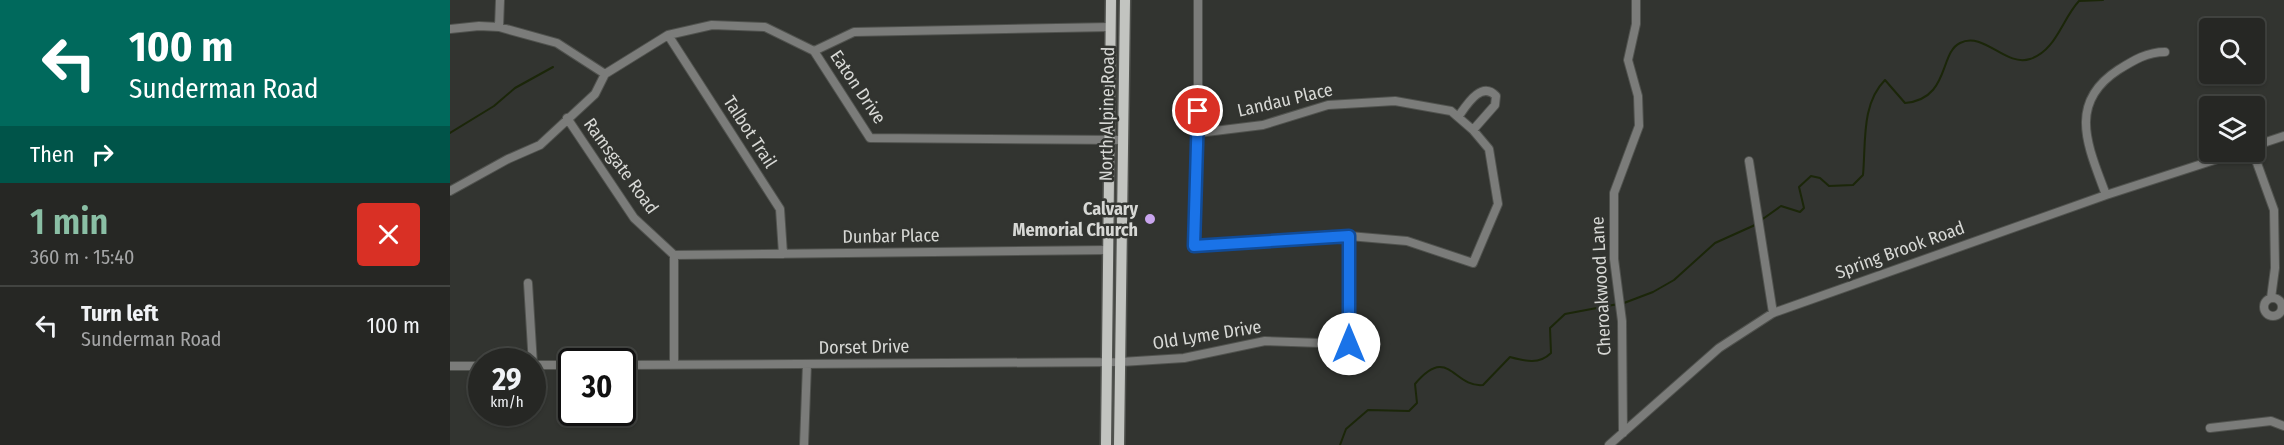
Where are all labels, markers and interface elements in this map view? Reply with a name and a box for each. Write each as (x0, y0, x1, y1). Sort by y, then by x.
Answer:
map controls (2199, 18, 2265, 162)
button: search (2199, 18, 2265, 84)
text: 100 m (129, 22, 233, 72)
icon: left (30, 24, 108, 102)
street label: Eaton Drive (825, 46, 891, 128)
street label: North Alpine Road (1095, 47, 1119, 181)
text: Sunderman Road (129, 73, 319, 105)
street label: Landau Place (1235, 78, 1335, 122)
pin (1172, 85, 1223, 136)
street label: Talbot Trail (719, 92, 782, 172)
icon: arrive (1181, 94, 1214, 127)
button: layers (2199, 96, 2265, 162)
street label: Ramsgate Road (579, 114, 663, 218)
icon: right (86, 138, 119, 171)
text: Then (30, 141, 74, 168)
place label: Calvary Memorial Church (1013, 198, 1138, 241)
text: 1 min (30, 200, 108, 244)
button: close (357, 203, 420, 266)
marker: Calvary Memorial Church (1143, 212, 1157, 226)
street label: Cheroakwood Lane (1586, 216, 1616, 356)
street label: Spring Brook Road (1832, 216, 1968, 284)
street label: Dunbar Place (842, 224, 940, 248)
text: 360 m · 15:40 (30, 245, 134, 269)
text: Turn left (81, 300, 159, 327)
icon: left (30, 309, 63, 342)
text: 100 m (366, 312, 420, 339)
position arrow (1317, 312, 1381, 376)
street label: Old Lyme Drive (1151, 316, 1263, 354)
text: Sunderman Road (81, 327, 221, 351)
street label: Dorset Drive (818, 335, 910, 359)
speed limit sign: 30 (558, 348, 636, 426)
text: 29 (492, 362, 522, 398)
text: km/h (490, 393, 524, 411)

